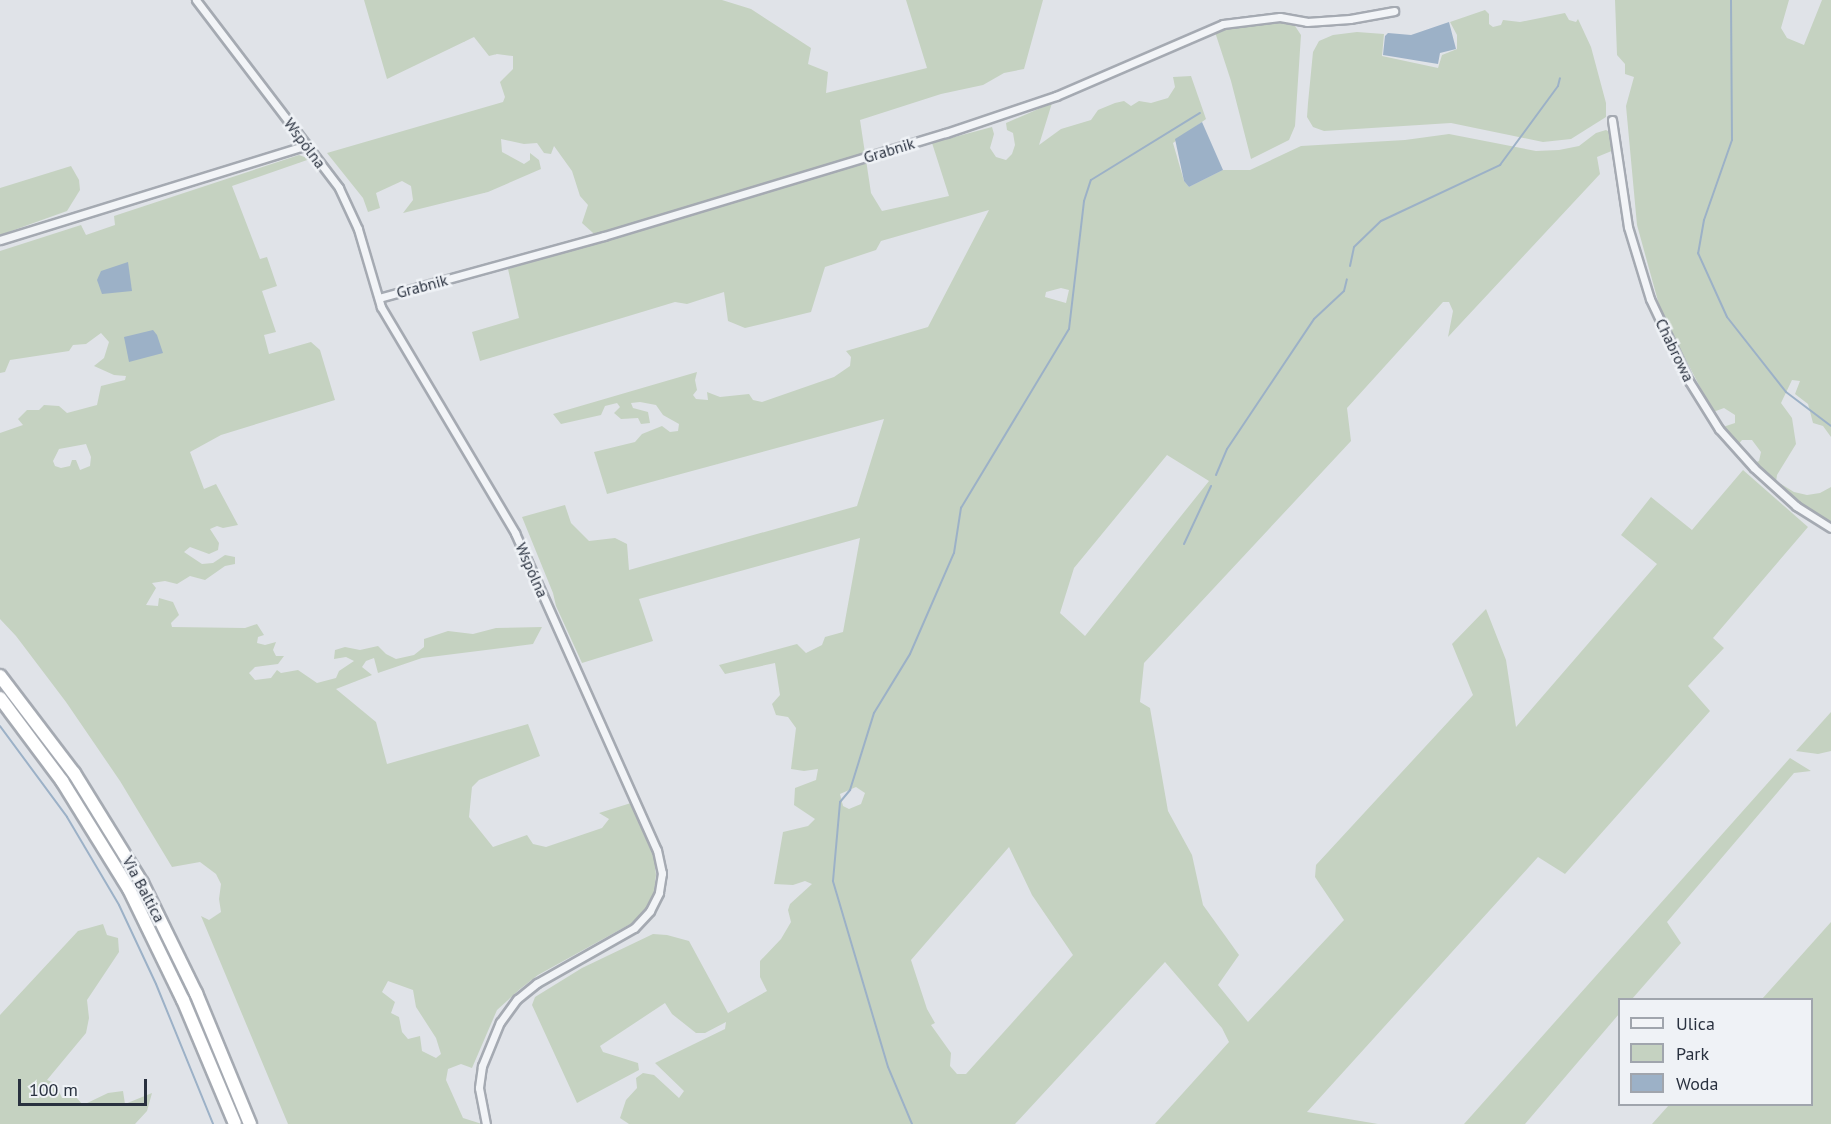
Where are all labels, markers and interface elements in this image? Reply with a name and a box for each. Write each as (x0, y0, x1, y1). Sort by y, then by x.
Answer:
street label: Wspólna (280, 114, 330, 172)
street label: Grabnik (861, 133, 917, 167)
street label: Grabnik (394, 270, 450, 302)
street label: Chabrowa (1651, 315, 1699, 385)
street label: Wspólna (511, 540, 553, 600)
street label: Via Baltica (119, 853, 169, 925)
legend (1618, 998, 1813, 1106)
text: Ulica (1676, 1012, 1715, 1035)
text: Park (1676, 1042, 1709, 1065)
scale bar (21, 1067, 150, 1105)
text: Woda (1676, 1072, 1718, 1095)
text: 100 m (29, 1078, 78, 1101)

